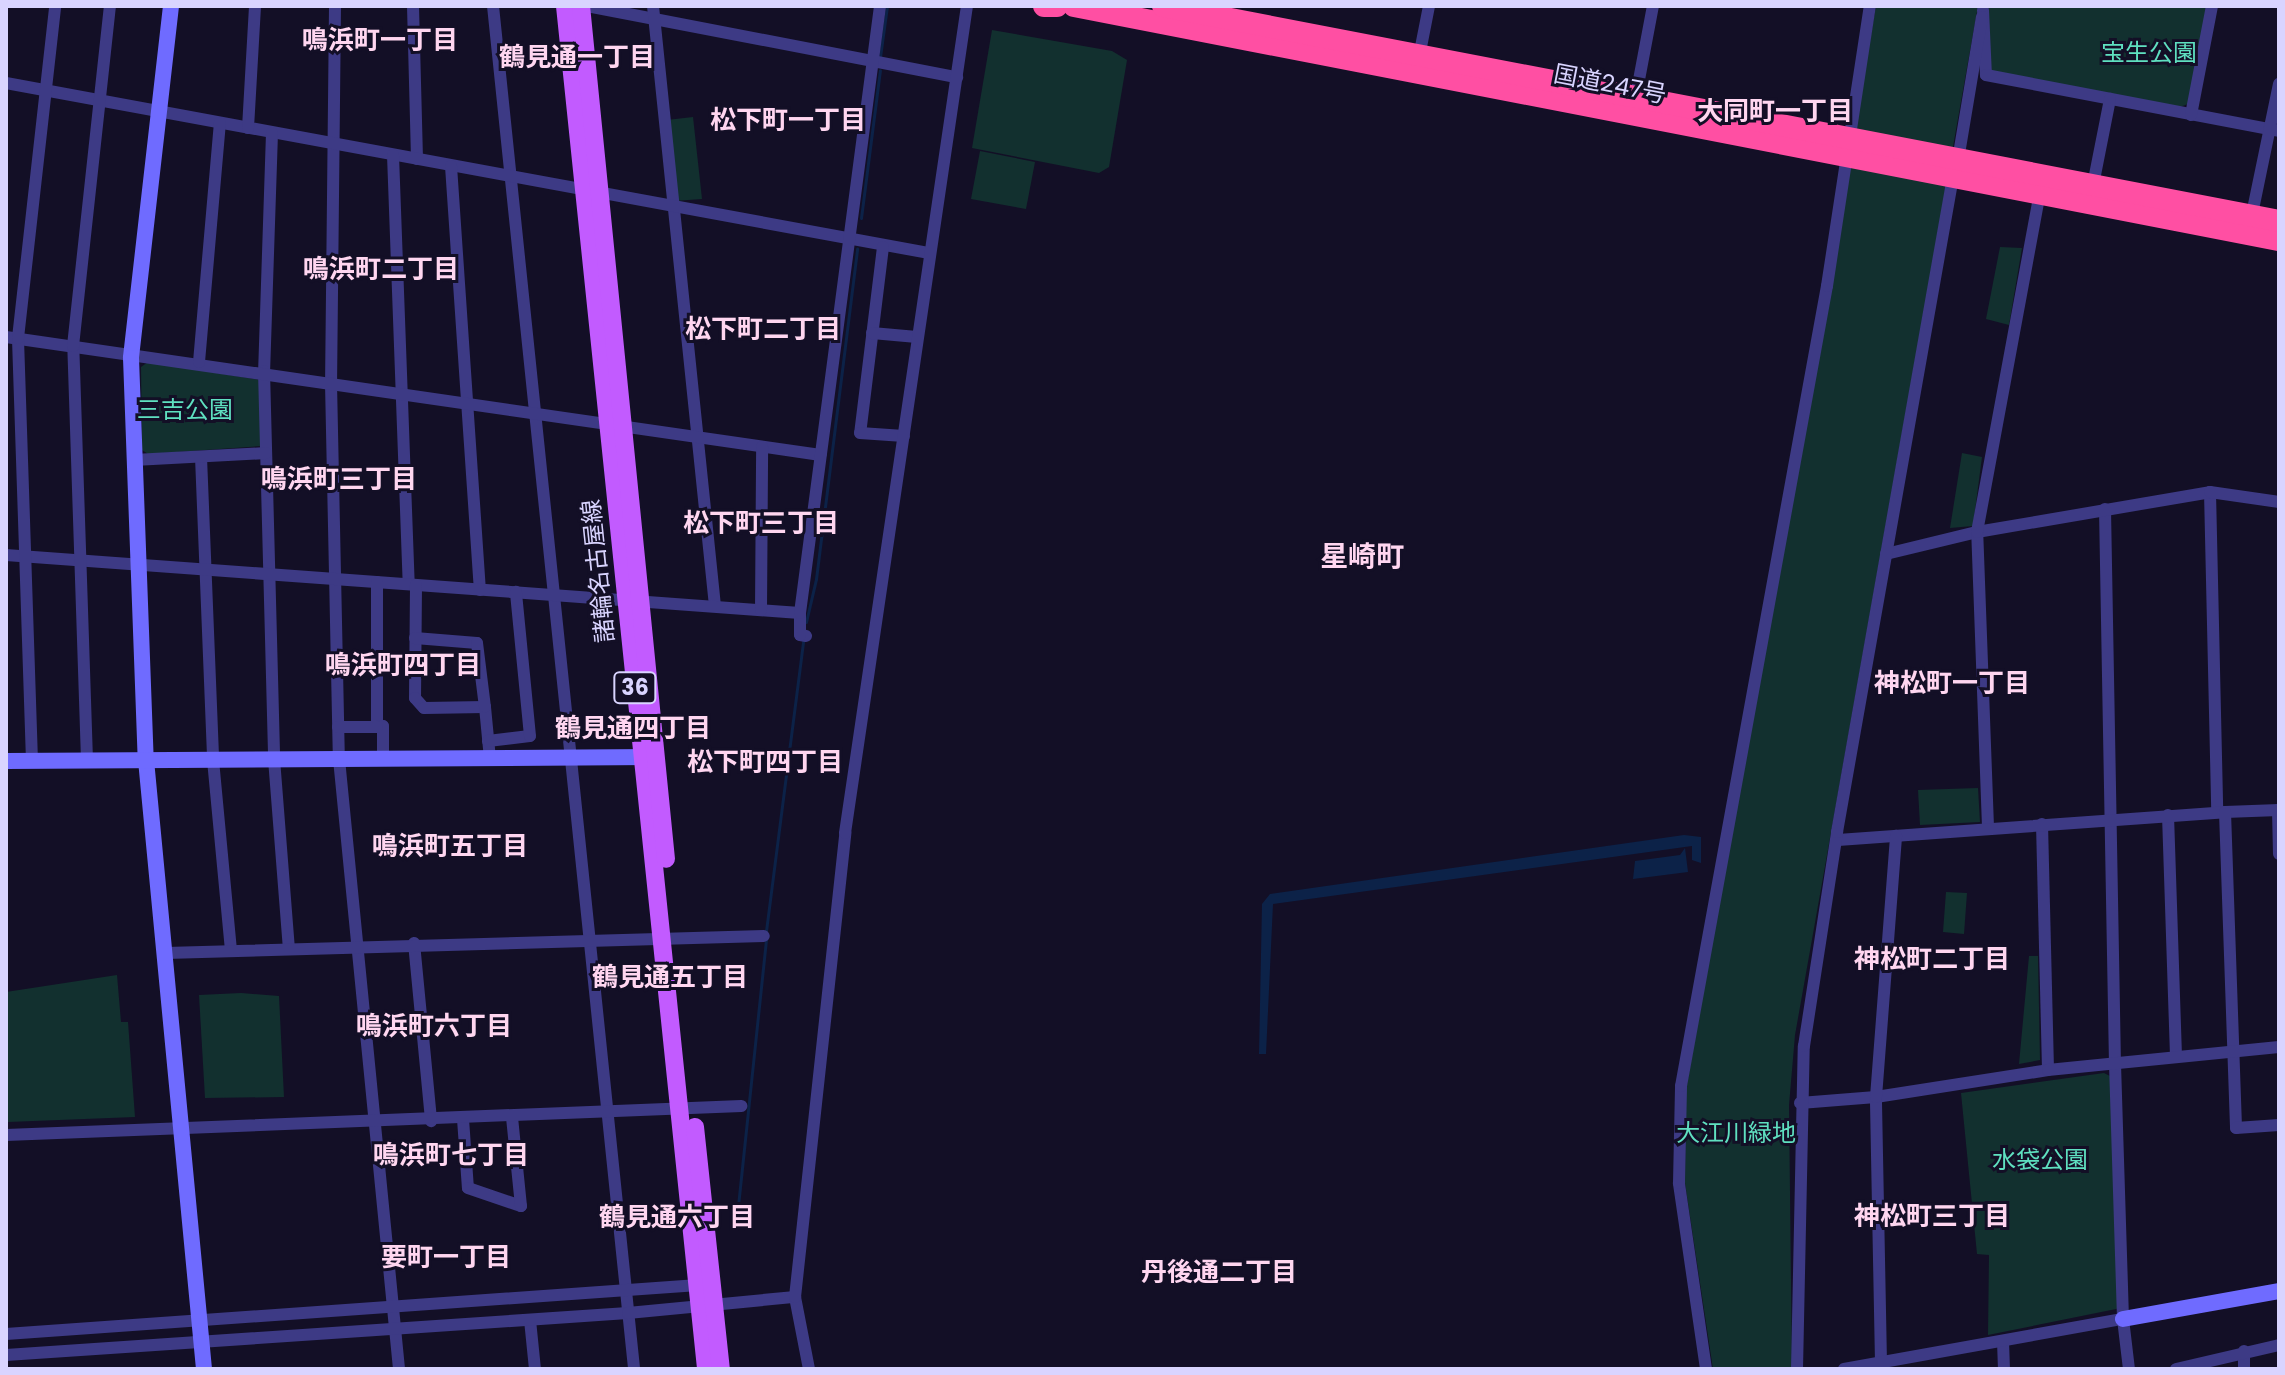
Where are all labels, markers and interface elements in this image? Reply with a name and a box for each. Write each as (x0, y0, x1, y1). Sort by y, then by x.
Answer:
district label: 鳴浜町一丁目 (302, 25, 458, 57)
park label: 宝生公園 (2101, 39, 2197, 67)
district label: 鶴見通一丁目 (499, 42, 655, 74)
street label: 国道247号 (1551, 59, 1669, 109)
district label: 大同町一丁目 (1697, 96, 1853, 128)
district label: 松下町一丁目 (710, 105, 866, 137)
district label: 鳴浜町二丁目 (303, 254, 459, 286)
district label: 松下町二丁目 (685, 314, 841, 346)
park label: 三吉公園 (137, 396, 233, 424)
district label: 鳴浜町三丁目 (261, 464, 417, 496)
street label: 諸輪名古屋線 (576, 498, 620, 644)
district label: 松下町三丁目 (683, 508, 839, 540)
district label: 星崎町 (1320, 540, 1404, 574)
district label: 鳴浜町四丁目 (325, 650, 481, 682)
district label: 神松町一丁目 (1874, 668, 2030, 700)
road number: 36 (613, 670, 657, 706)
district label: 鶴見通四丁目 (555, 713, 711, 745)
district label: 松下町四丁目 (687, 747, 843, 779)
district label: 鳴浜町五丁目 (372, 831, 528, 863)
district label: 神松町二丁目 (1854, 944, 2010, 976)
district label: 鶴見通五丁目 (592, 962, 748, 994)
district label: 鳴浜町六丁目 (356, 1011, 512, 1043)
park label: 大江川緑地 (1676, 1119, 1796, 1147)
district label: 鳴浜町七丁目 (373, 1140, 529, 1172)
park label: 水袋公園 (1992, 1146, 2088, 1174)
district label: 神松町三丁目 (1854, 1201, 2010, 1233)
district label: 鶴見通六丁目 (599, 1202, 755, 1234)
district label: 要町一丁目 (381, 1242, 511, 1274)
district label: 丹後通二丁目 (1141, 1257, 1297, 1289)

